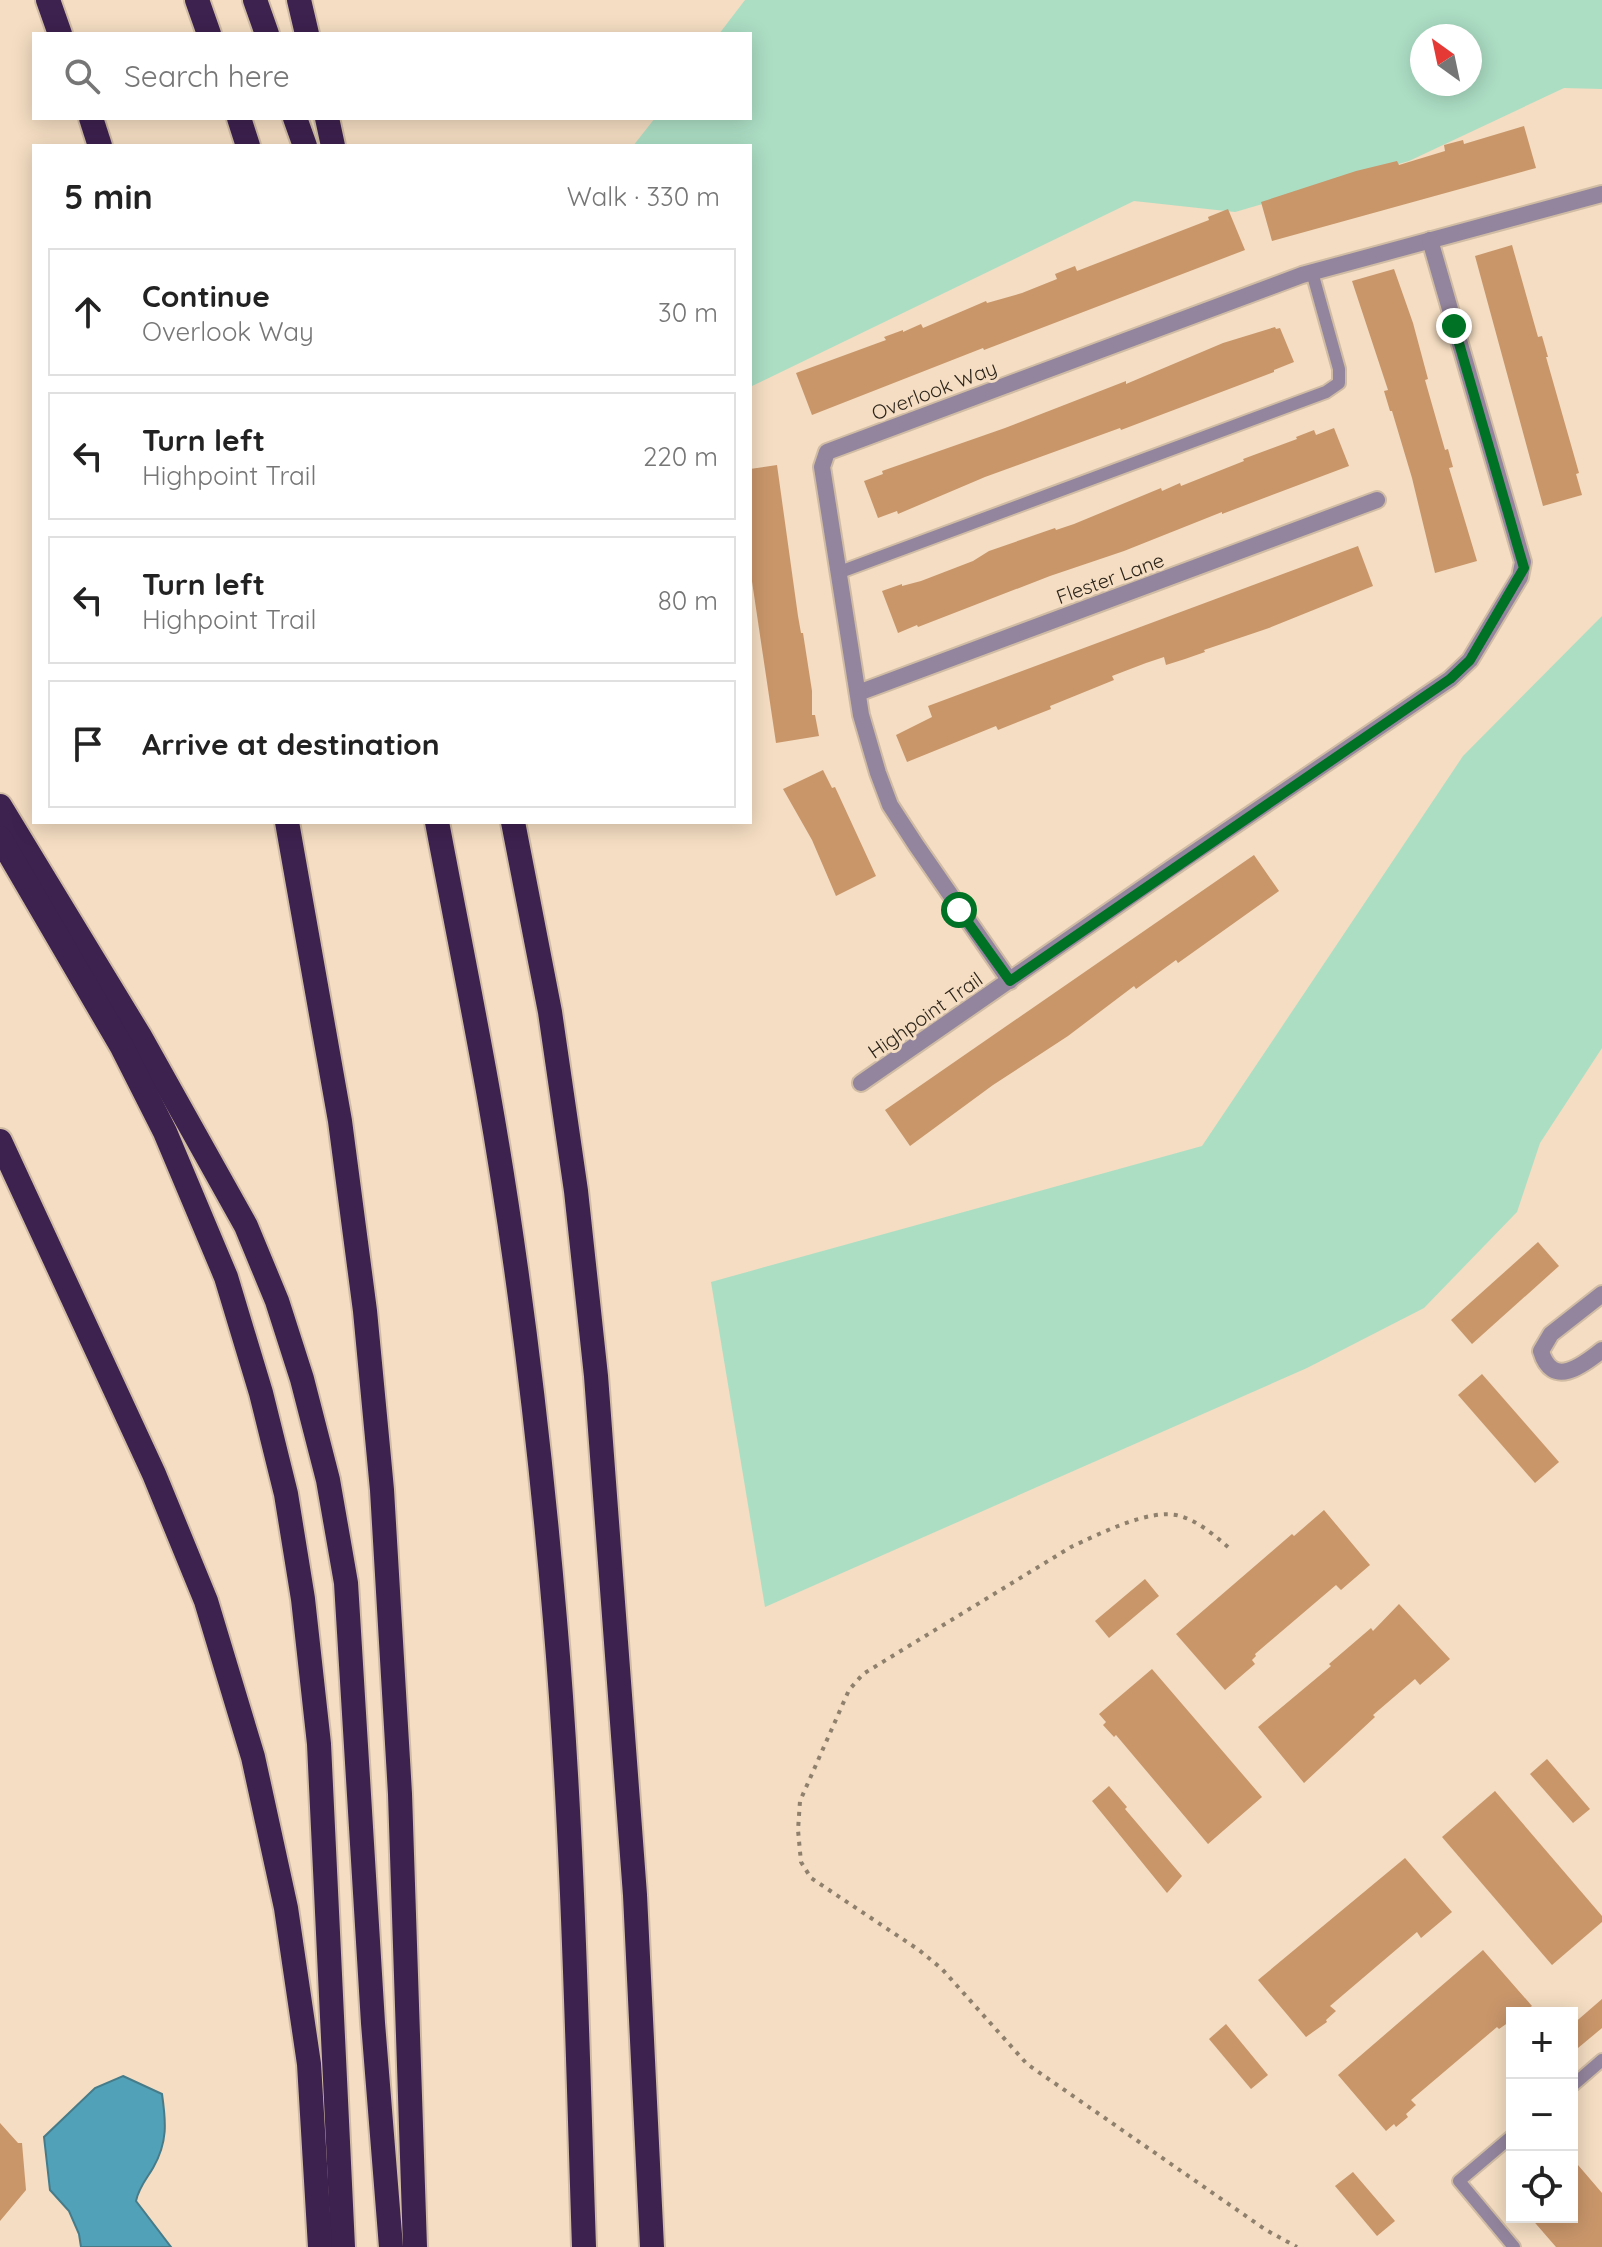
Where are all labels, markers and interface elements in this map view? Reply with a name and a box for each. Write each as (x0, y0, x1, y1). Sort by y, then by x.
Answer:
north arrow (1410, 24, 1482, 96)
search box (32, 32, 752, 120)
icon: search (60, 54, 104, 98)
text: Search here (124, 57, 290, 95)
text: 5 min (64, 175, 153, 218)
text: Walk · 330 m (567, 180, 720, 213)
text: Continue (142, 277, 270, 315)
icon: ahead (66, 290, 110, 334)
text: 30 m (658, 296, 718, 329)
route end (1436, 308, 1472, 344)
text: Overlook Way (142, 315, 314, 348)
street label: Overlook Way (868, 355, 1000, 425)
text: Turn left (142, 421, 265, 459)
icon: left (66, 434, 110, 478)
text: 220 m (643, 440, 718, 473)
text: Highpoint Trail (142, 459, 316, 492)
street label: Flester Lane (1053, 547, 1167, 609)
text: Turn left (142, 565, 265, 603)
icon: left (66, 578, 110, 622)
text: 80 m (658, 584, 718, 617)
text: Highpoint Trail (142, 603, 316, 636)
icon: arrive (66, 722, 110, 766)
text: Arrive at destination (142, 725, 440, 763)
route start (941, 892, 977, 928)
street label: Highpoint Trail (863, 966, 987, 1064)
map controls (1506, 2007, 1578, 2223)
button: + (1506, 2007, 1578, 2079)
button: − (1506, 2079, 1578, 2151)
button: locate (1506, 2151, 1578, 2223)

